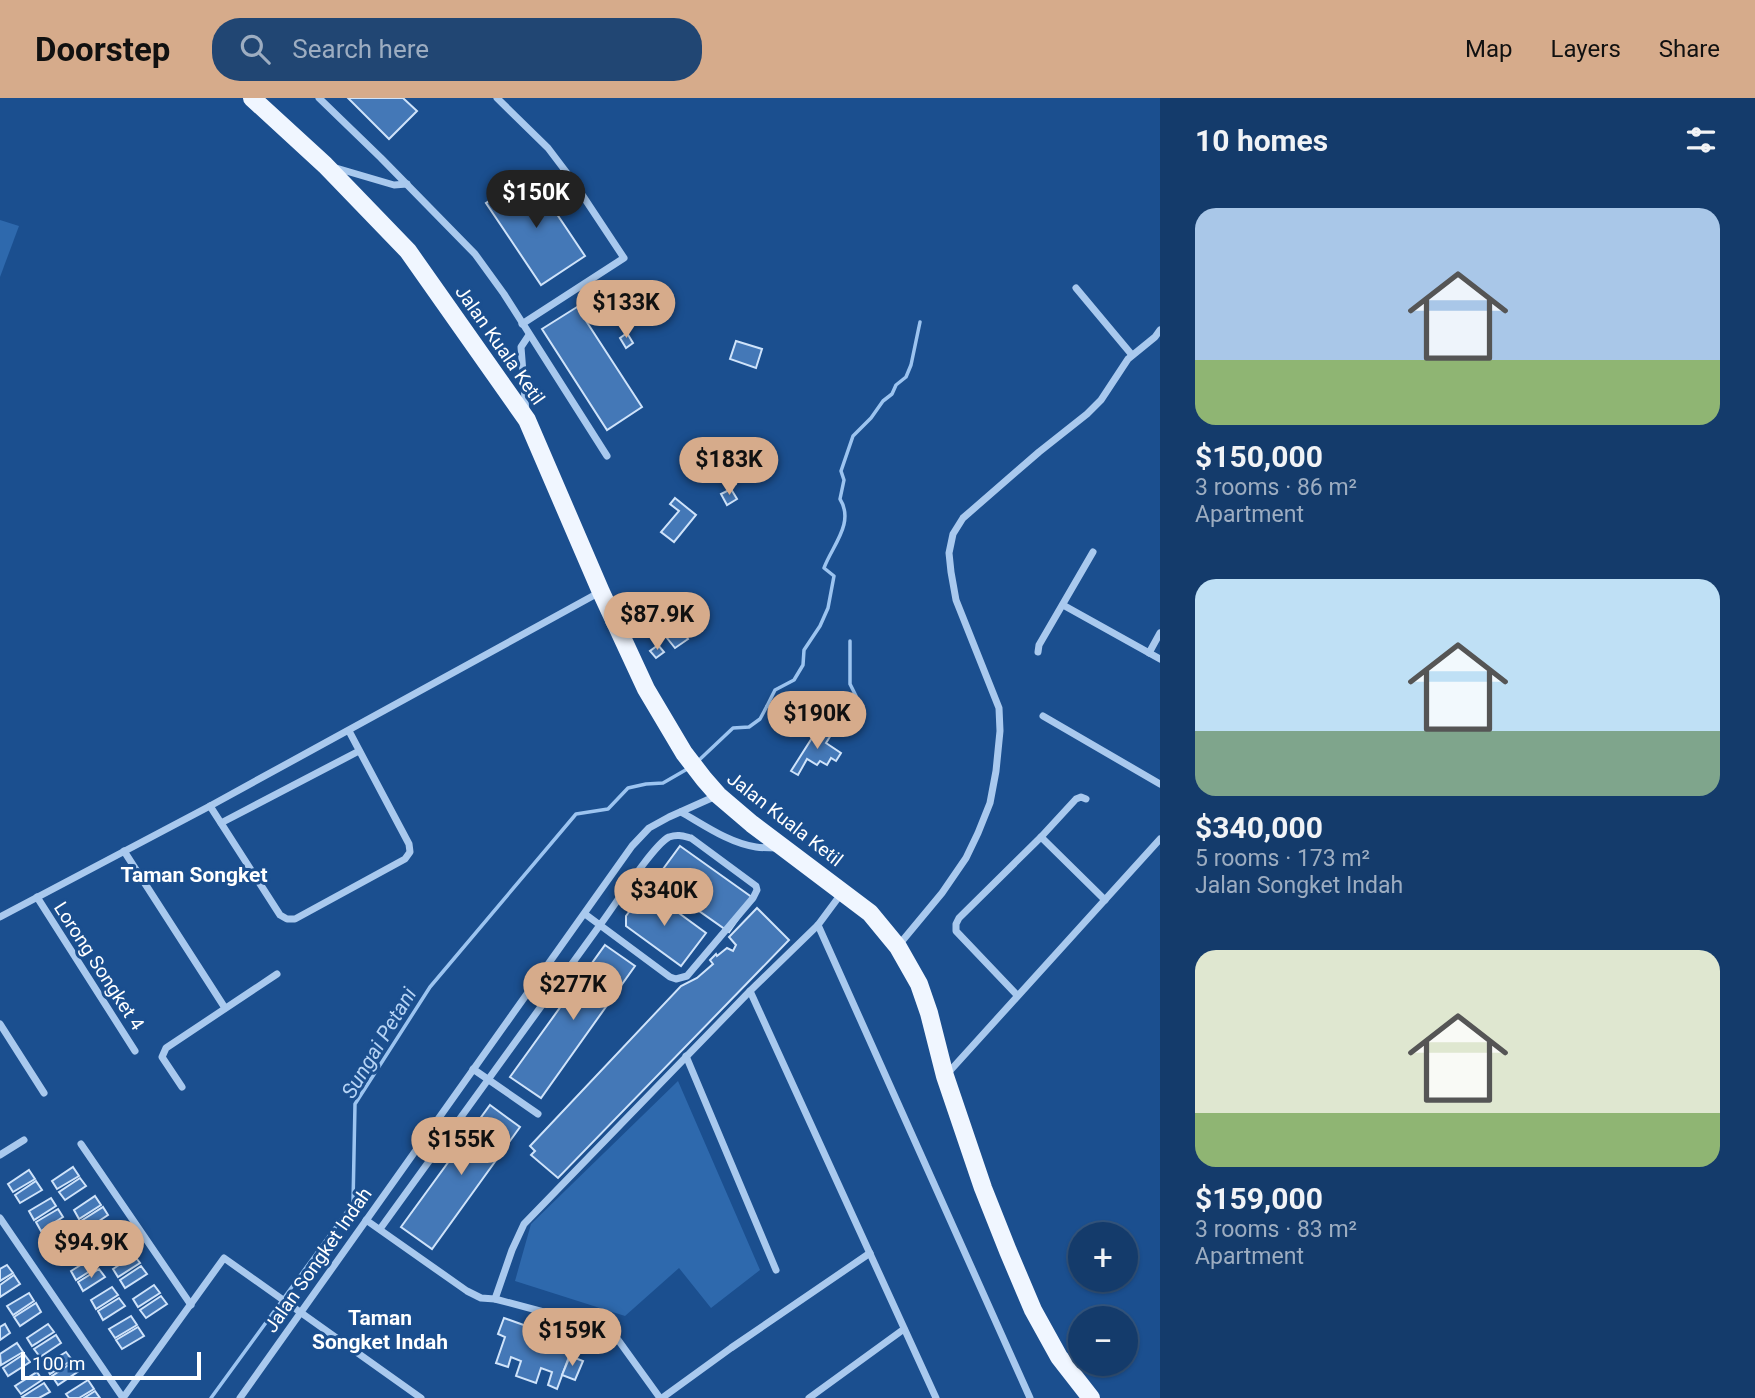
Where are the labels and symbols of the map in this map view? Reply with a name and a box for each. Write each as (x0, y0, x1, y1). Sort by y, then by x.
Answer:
pin: $150K (487, 170, 585, 230)
pin: $133K (577, 280, 675, 340)
street label: Jalan Kuala Ketil (450, 281, 550, 409)
pin: $183K (680, 438, 778, 497)
pin: $87.9K (600, 592, 714, 652)
pin: $190K (768, 692, 866, 751)
street label: Jalan Kuala Ketil (723, 767, 847, 871)
district label: Taman Songket (120, 863, 268, 887)
pin: $340K (615, 868, 713, 928)
street label: Lorong Songket 4 (49, 897, 149, 1035)
pin: $277K (524, 962, 622, 1022)
water label: Sungai Petani (337, 983, 421, 1103)
pin: $155K (412, 1118, 510, 1177)
street label: Jalan Songket Indah (259, 1183, 377, 1337)
pin: $94.9K (34, 1220, 148, 1280)
district label: Taman Songket Indah (312, 1306, 448, 1354)
pin: $159K (523, 1308, 621, 1368)
scale bar (21, 1349, 201, 1381)

